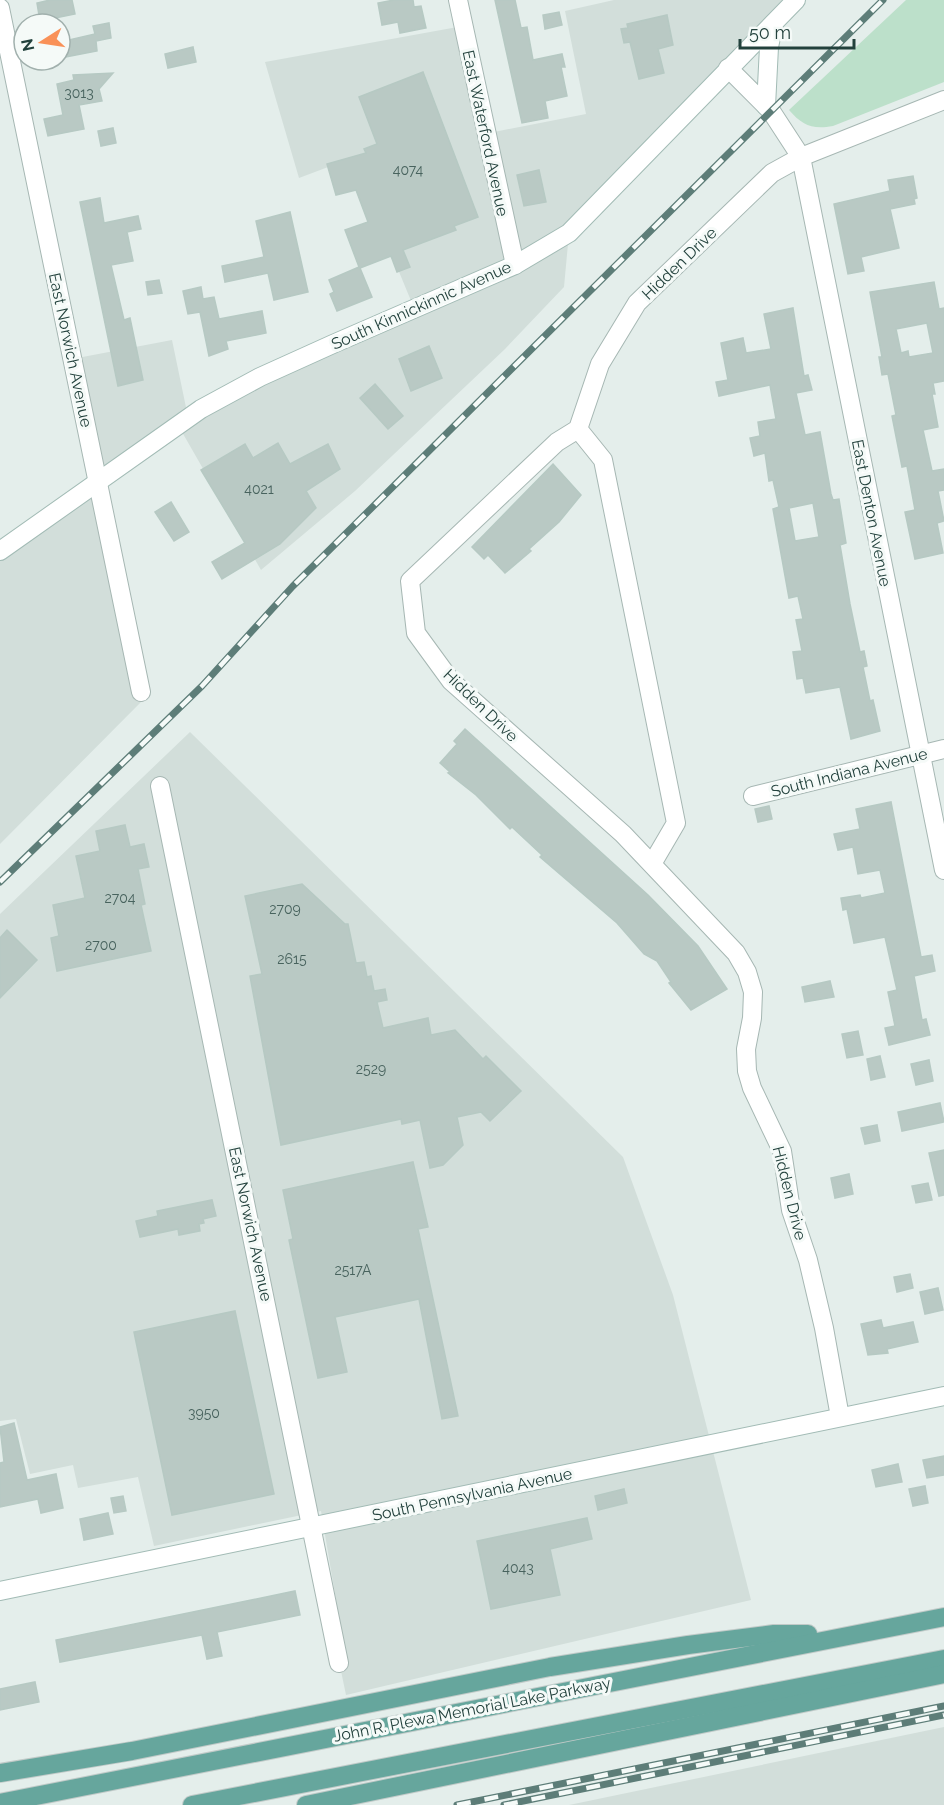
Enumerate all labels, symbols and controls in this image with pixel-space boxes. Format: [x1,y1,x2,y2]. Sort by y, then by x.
north arrow [12,12,72,72]
scale bar [740,12,854,50]
text: 50 m [749,22,791,43]
text: N [17,37,38,53]
street label: East Waterford Avenue [459,48,512,218]
house number: 3013 [64,85,94,101]
house number: 4074 [393,162,424,178]
street label: Hidden Drive [638,223,721,304]
street label: South Kinnickinnic Avenue [328,257,514,354]
street label: East Norwich Avenue [45,271,96,429]
street label: East Denton Avenue [848,438,895,588]
house number: 4021 [244,481,274,497]
street label: Hidden Drive [439,665,522,746]
street label: South Indiana Avenue [769,744,929,801]
house number: 2704 [105,890,136,906]
house number: 2709 [269,901,301,917]
house number: 2700 [85,937,117,953]
house number: 2615 [277,951,307,967]
house number: 2529 [356,1061,386,1077]
street label: Hidden Drive [769,1144,810,1242]
street label: East Norwich Avenue [225,1145,276,1303]
house number: 2517A [334,1262,372,1278]
house number: 3950 [188,1405,220,1421]
street label: South Pennsylvania Avenue [370,1464,574,1525]
house number: 4043 [502,1560,534,1576]
street label: John R. Plewa Memorial Lake Parkway [332,1673,613,1746]

